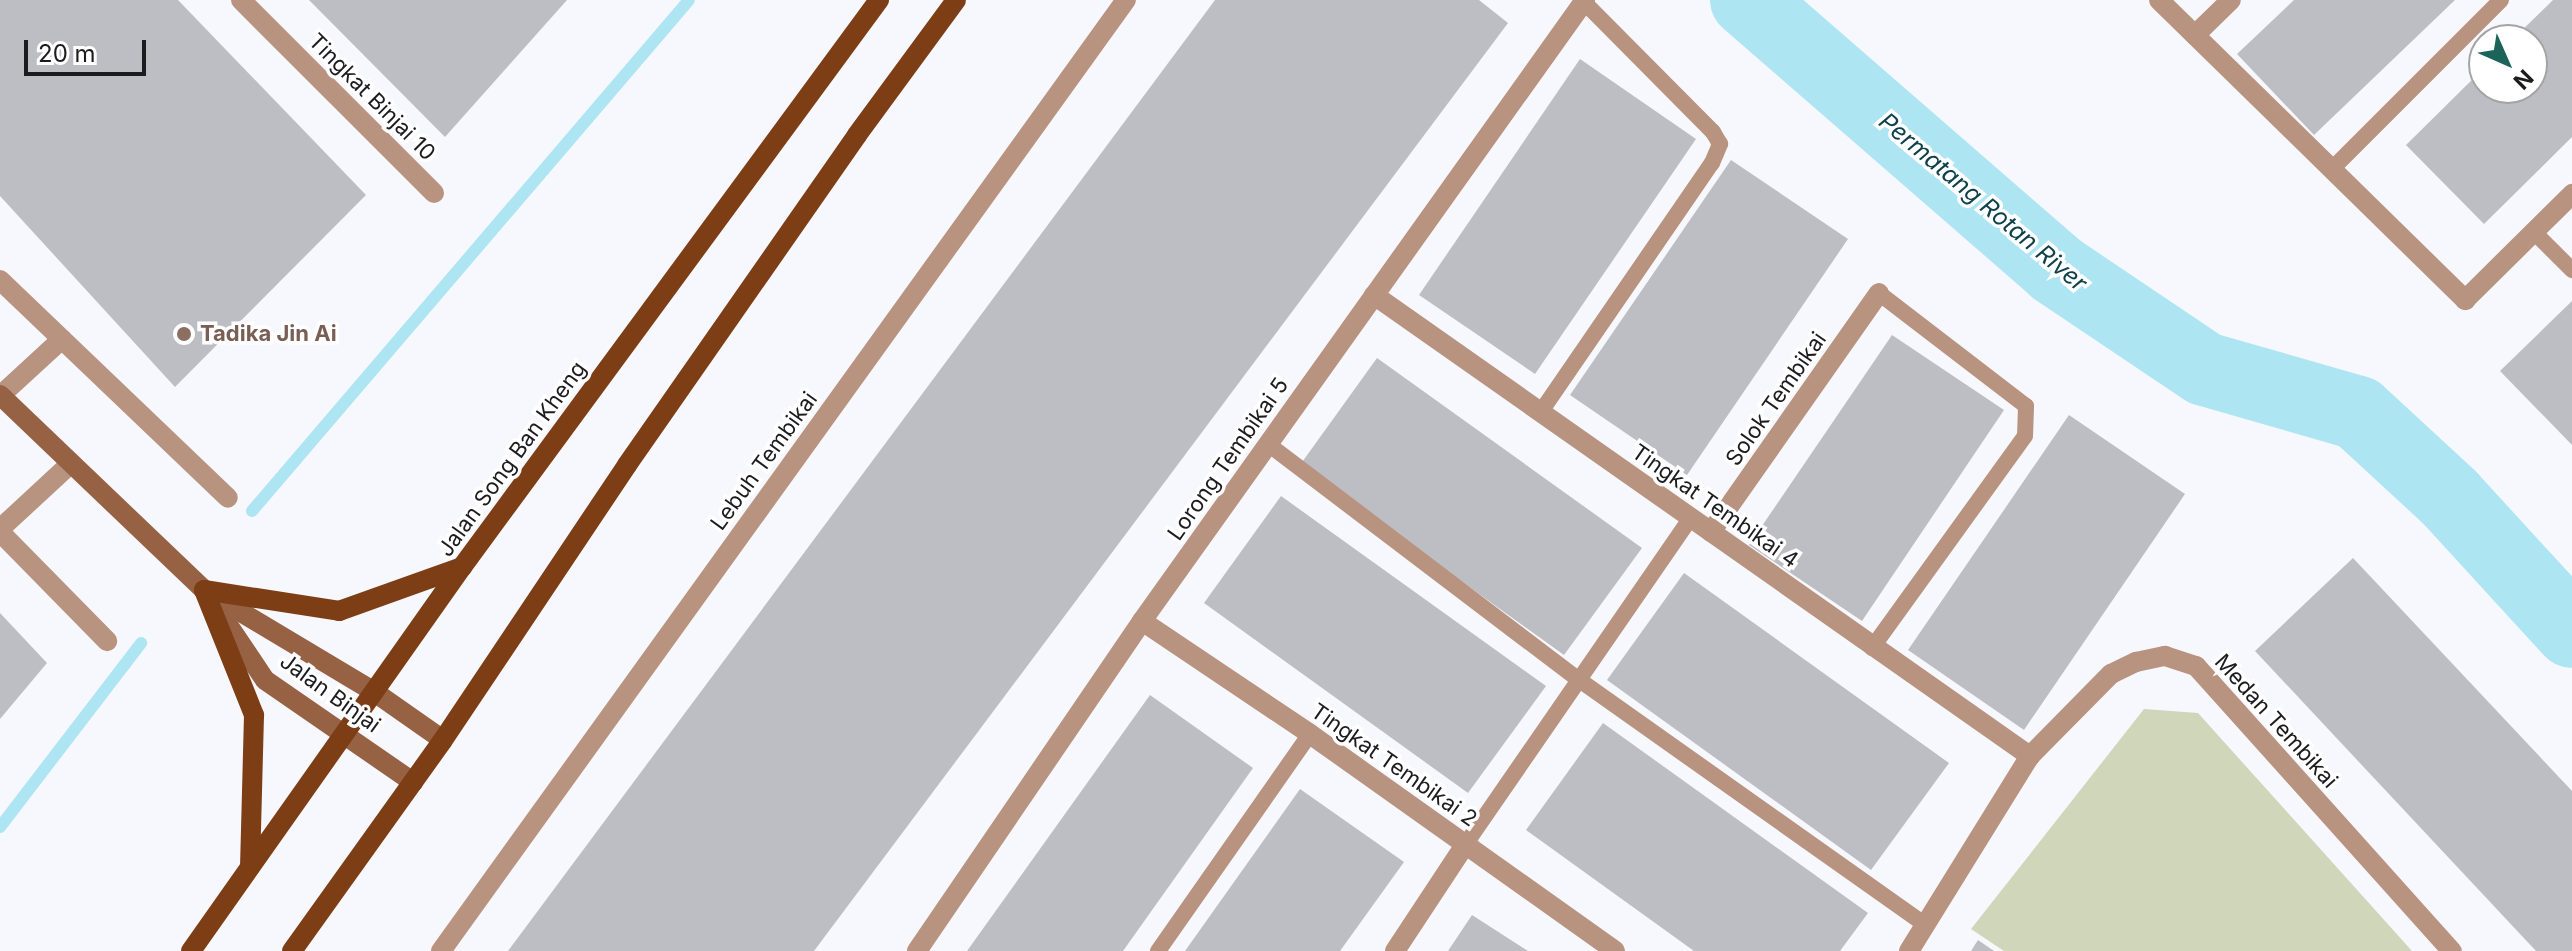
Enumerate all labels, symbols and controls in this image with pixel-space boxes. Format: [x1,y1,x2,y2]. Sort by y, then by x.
scale bar [28,24,150,74]
north arrow [2468,24,2548,104]
street label: Tingkat Binjai 10 [303,28,441,166]
text: 20 m [38,39,96,68]
text: N [2508,64,2539,95]
water label: Permatang Rotan River [1873,107,2093,297]
place label: Tadika Jin Ai [200,321,337,347]
marker: Tadika Jin Ai [175,325,193,343]
street label: Solok Tembikai [1720,327,1832,471]
street label: Jalan Song Ban Kheng [432,356,592,562]
street label: Lorong Tembikai 5 [1162,373,1294,545]
street label: Lebuh Tembikai [705,387,823,535]
street label: Tingkat Tembikai 4 [1627,439,1803,573]
street label: Jalan Binjai [275,648,385,738]
street label: Medan Tembikai [2209,649,2343,793]
street label: Tingkat Tembikai 2 [1306,698,1482,832]

